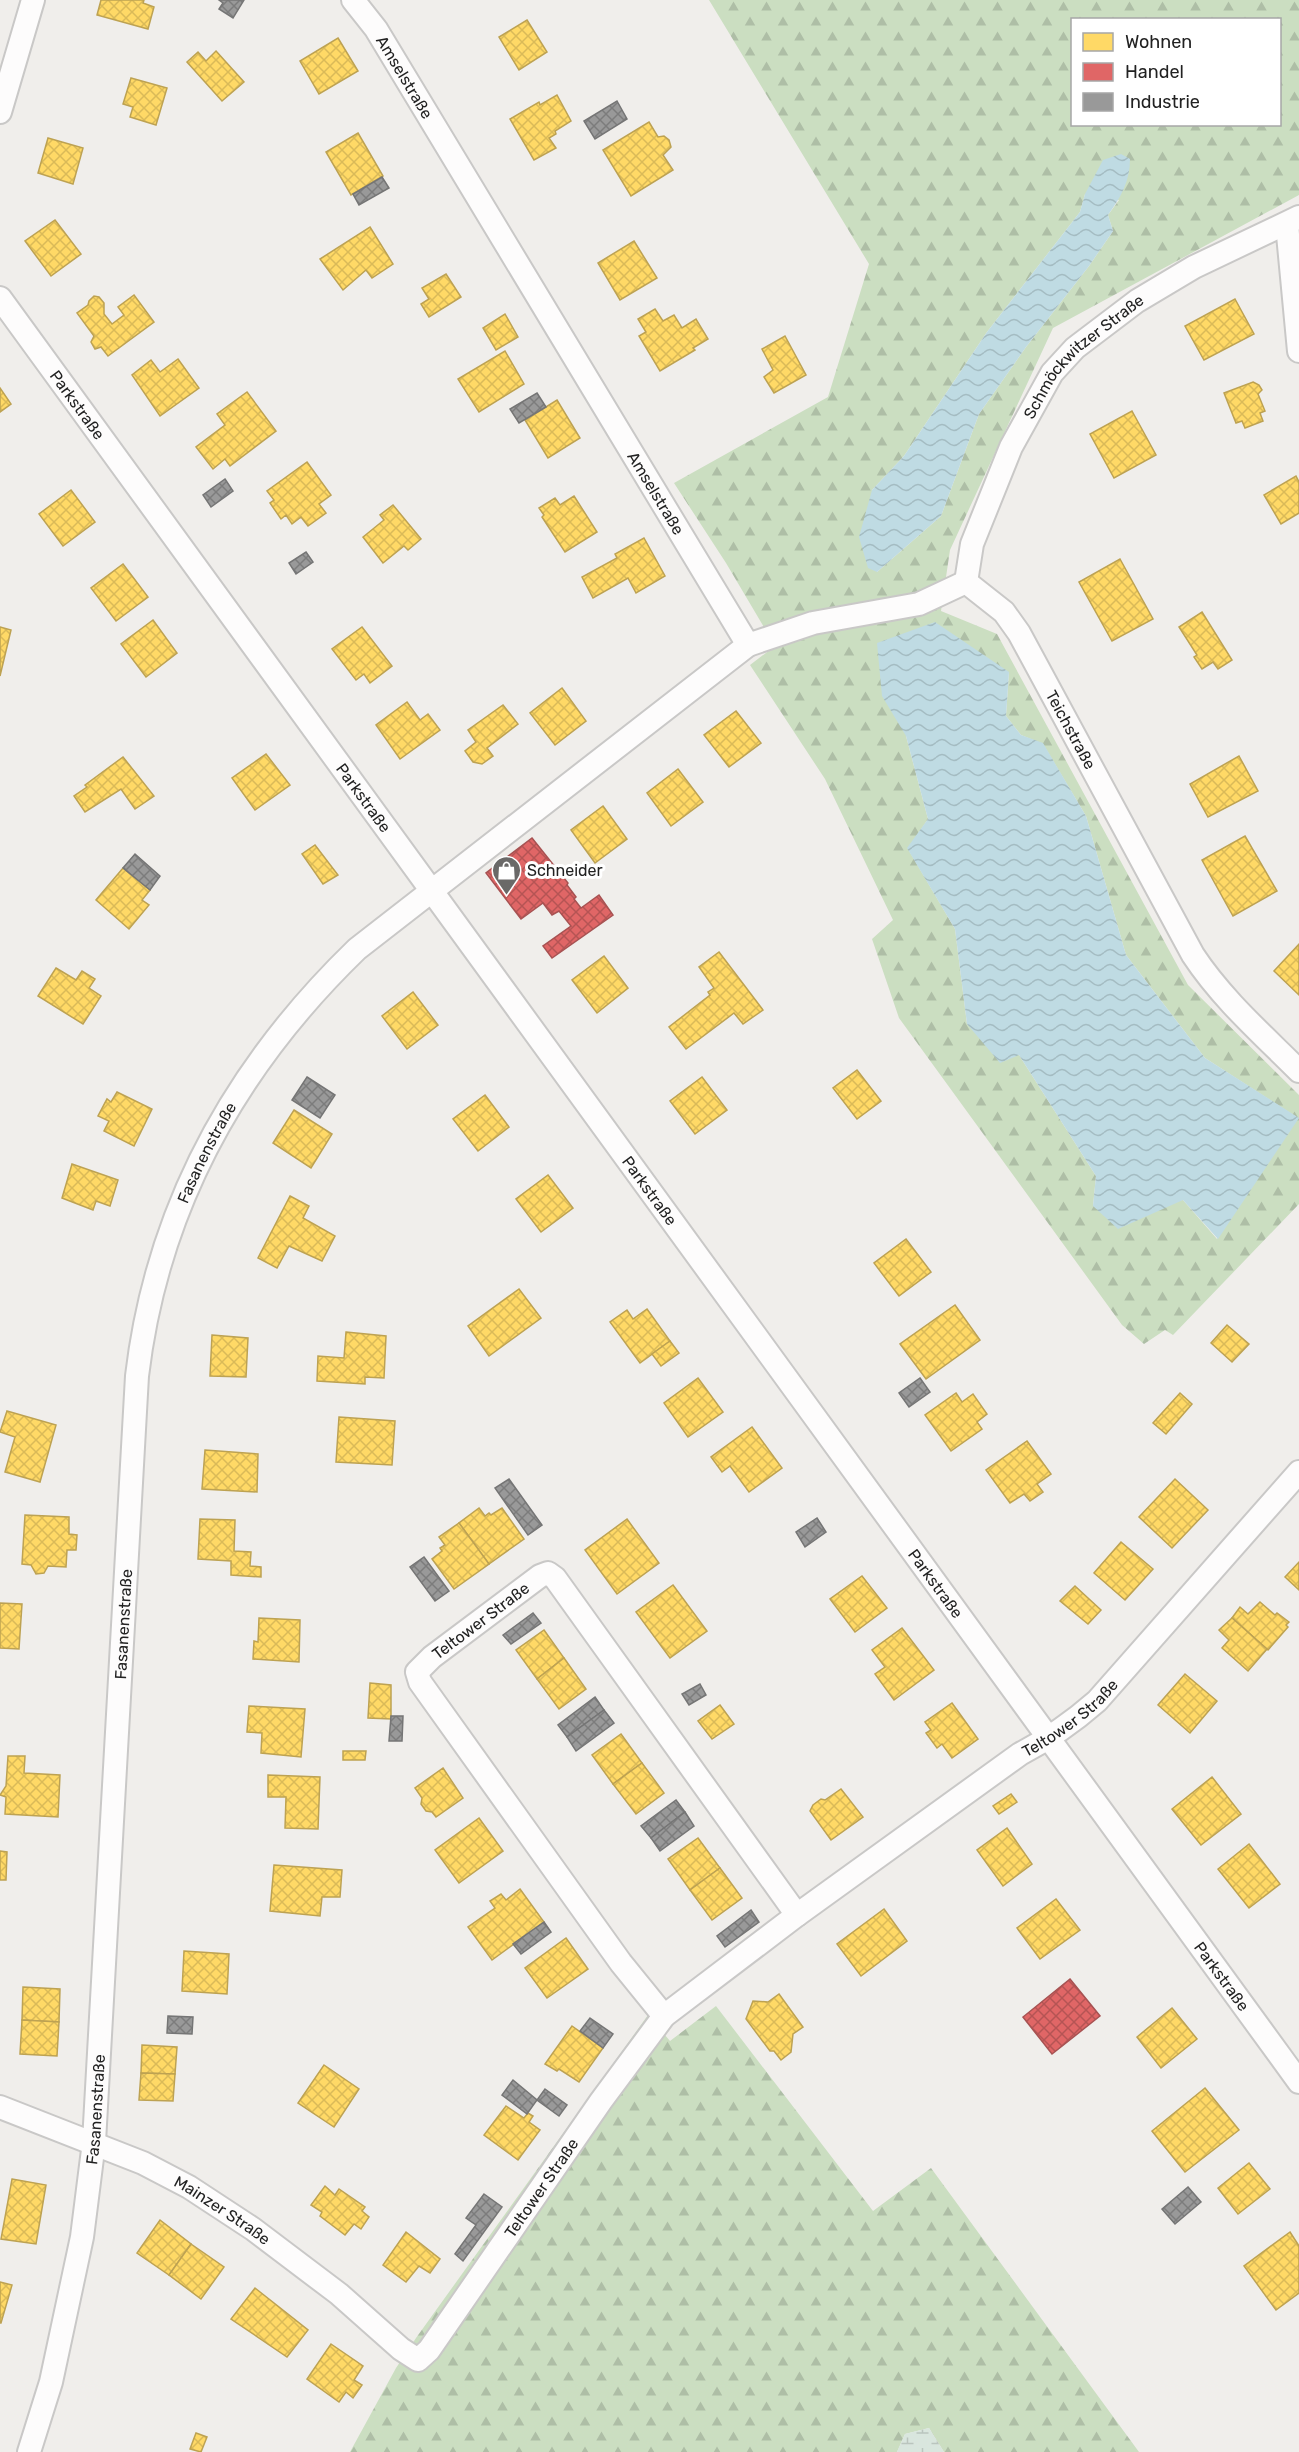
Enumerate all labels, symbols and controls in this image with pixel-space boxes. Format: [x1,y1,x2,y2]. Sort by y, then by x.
legend [1071,18,1281,126]
text: Wohnen [1125,31,1192,53]
street label: Amselstraße [373,32,437,122]
text: Handel [1125,61,1184,83]
text: Industrie [1125,91,1200,113]
street label: Schmöckwitzer Straße [1019,290,1147,422]
street label: Parkstraße [46,366,109,443]
street label: Amselstraße [624,448,689,538]
street label: Teichstraße [1042,687,1100,772]
street label: Parkstraße [332,759,395,836]
shop icon: Schneider [490,854,522,896]
place label: Schneider [527,861,603,880]
street label: Fasanenstraße [173,1099,240,1206]
street label: Parkstraße [618,1152,681,1229]
street label: Parkstraße [904,1545,967,1622]
street label: Fasanenstraße [110,1568,136,1680]
street label: Teltower Straße [428,1578,533,1663]
street label: Teltower Straße [1019,1675,1122,1761]
street label: Parkstraße [1191,1938,1253,2015]
street label: Fasanenstraße [82,2054,108,2166]
street label: Teltower Straße [500,2134,582,2241]
street label: Mainzer Straße [171,2172,274,2248]

